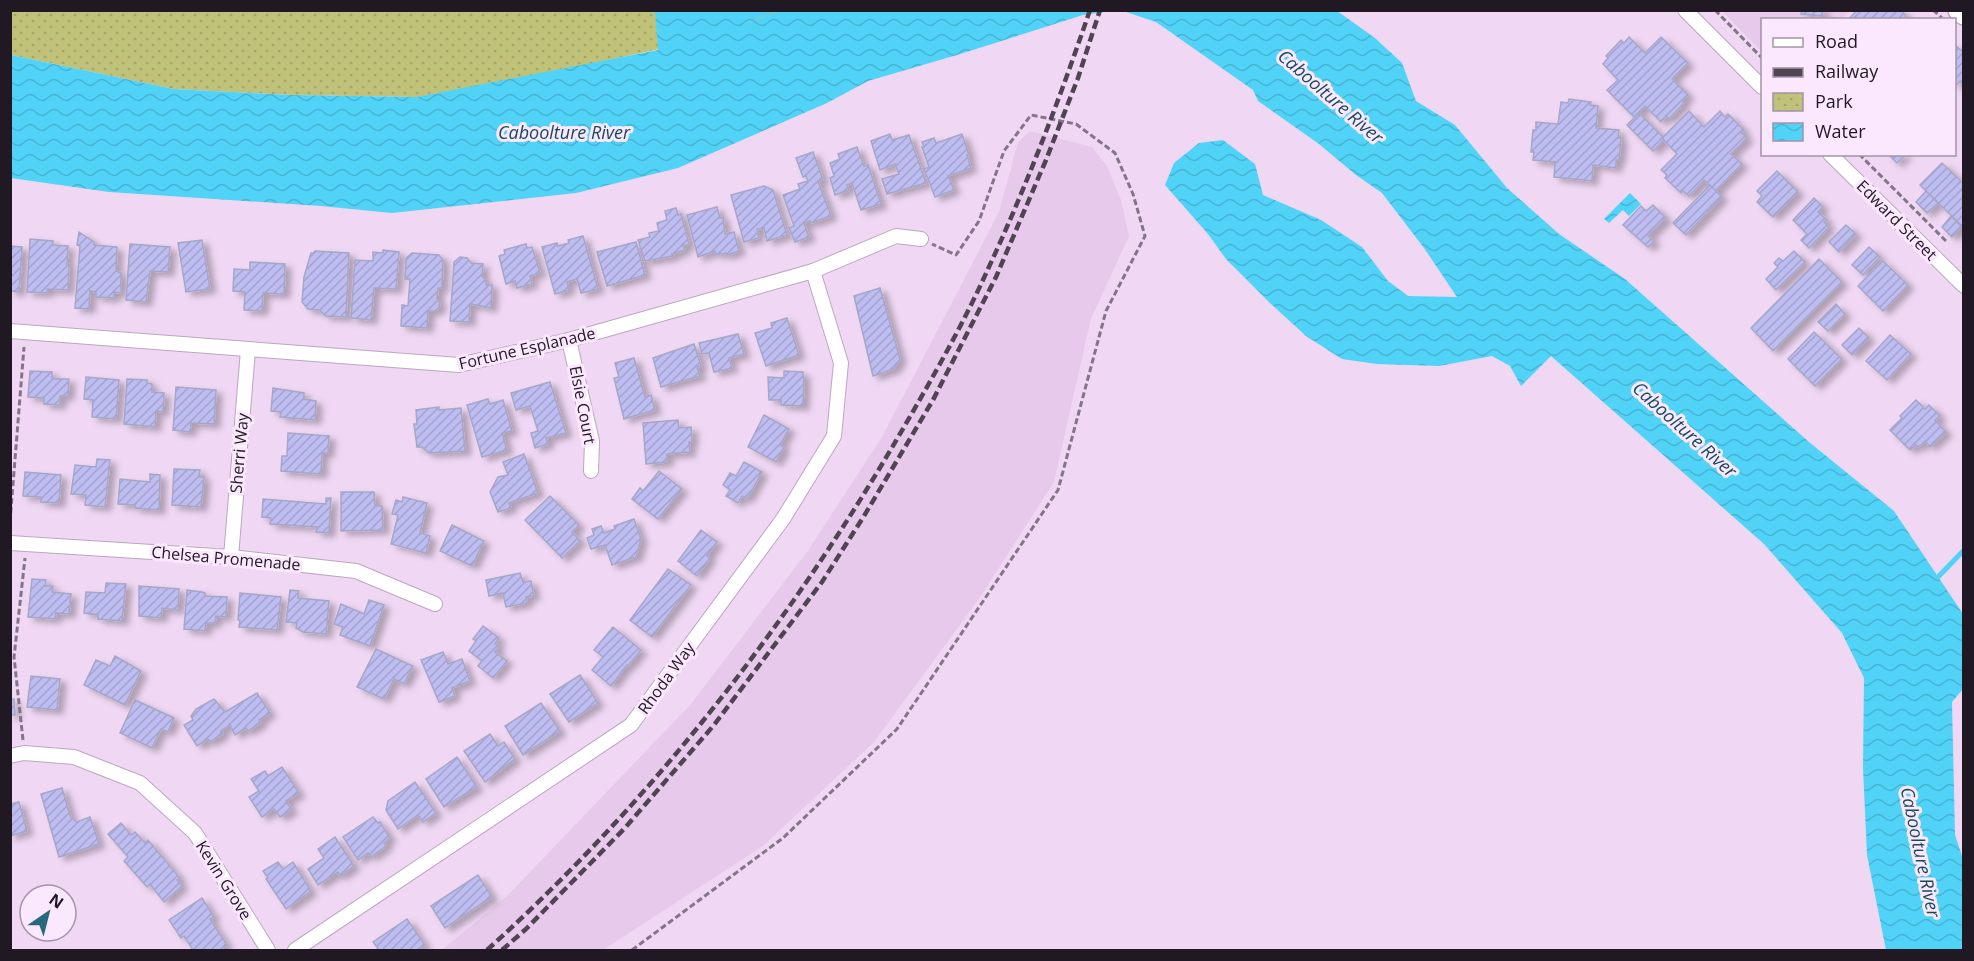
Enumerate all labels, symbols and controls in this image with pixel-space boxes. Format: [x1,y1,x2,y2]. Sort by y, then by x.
legend [1761,18,1956,156]
text: Road [1815,29,1858,53]
water label: Caboolture River [1273,44,1389,149]
text: Railway [1815,59,1879,83]
text: Park [1815,89,1853,113]
text: Water [1815,119,1866,143]
water label: Caboolture River [498,120,631,144]
street label: Edward Street [1852,175,1942,265]
street label: Fortune Esplanade [457,322,597,374]
street label: Elsie Court [565,364,601,446]
water label: Caboolture River [1628,376,1743,483]
street label: Sherri Way [225,411,254,494]
street label: Chelsea Promenade [151,541,302,575]
street label: Rhoda Way [632,637,700,718]
water label: Caboolture River [1896,785,1947,920]
street label: Kevin Grove [191,836,257,924]
north arrow [18,883,78,943]
text: N [45,888,68,913]

